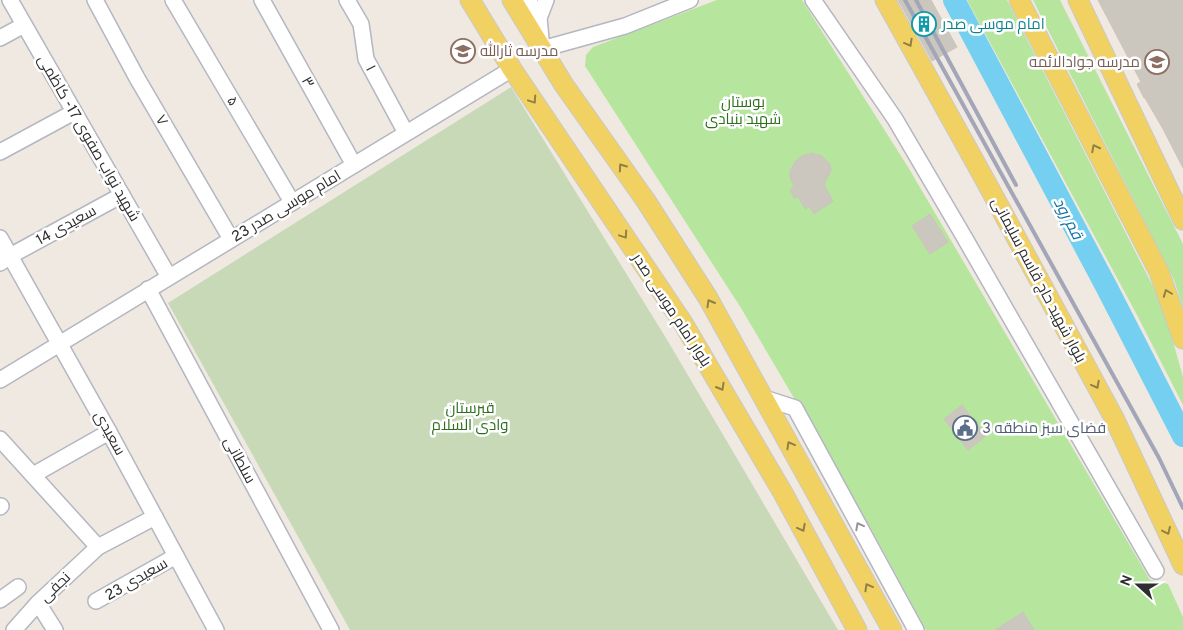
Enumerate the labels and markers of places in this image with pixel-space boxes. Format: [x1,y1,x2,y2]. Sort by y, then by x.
building icon: امام موسی صدر [911,11,937,37]
place label: امام موسی صدر [941,16,1045,35]
school or university icon: مدرسه ثارالله [450,38,476,64]
place label: مدرسه ثارالله [480,41,558,62]
school or university icon: مدرسه جوادالائمه [1144,49,1170,75]
place label: مدرسه جوادالائمه [1029,54,1140,73]
public building icon: فضای سبز منطقه 3 [952,415,978,441]
place label: فضای سبز منطقه 3 [982,420,1106,439]

